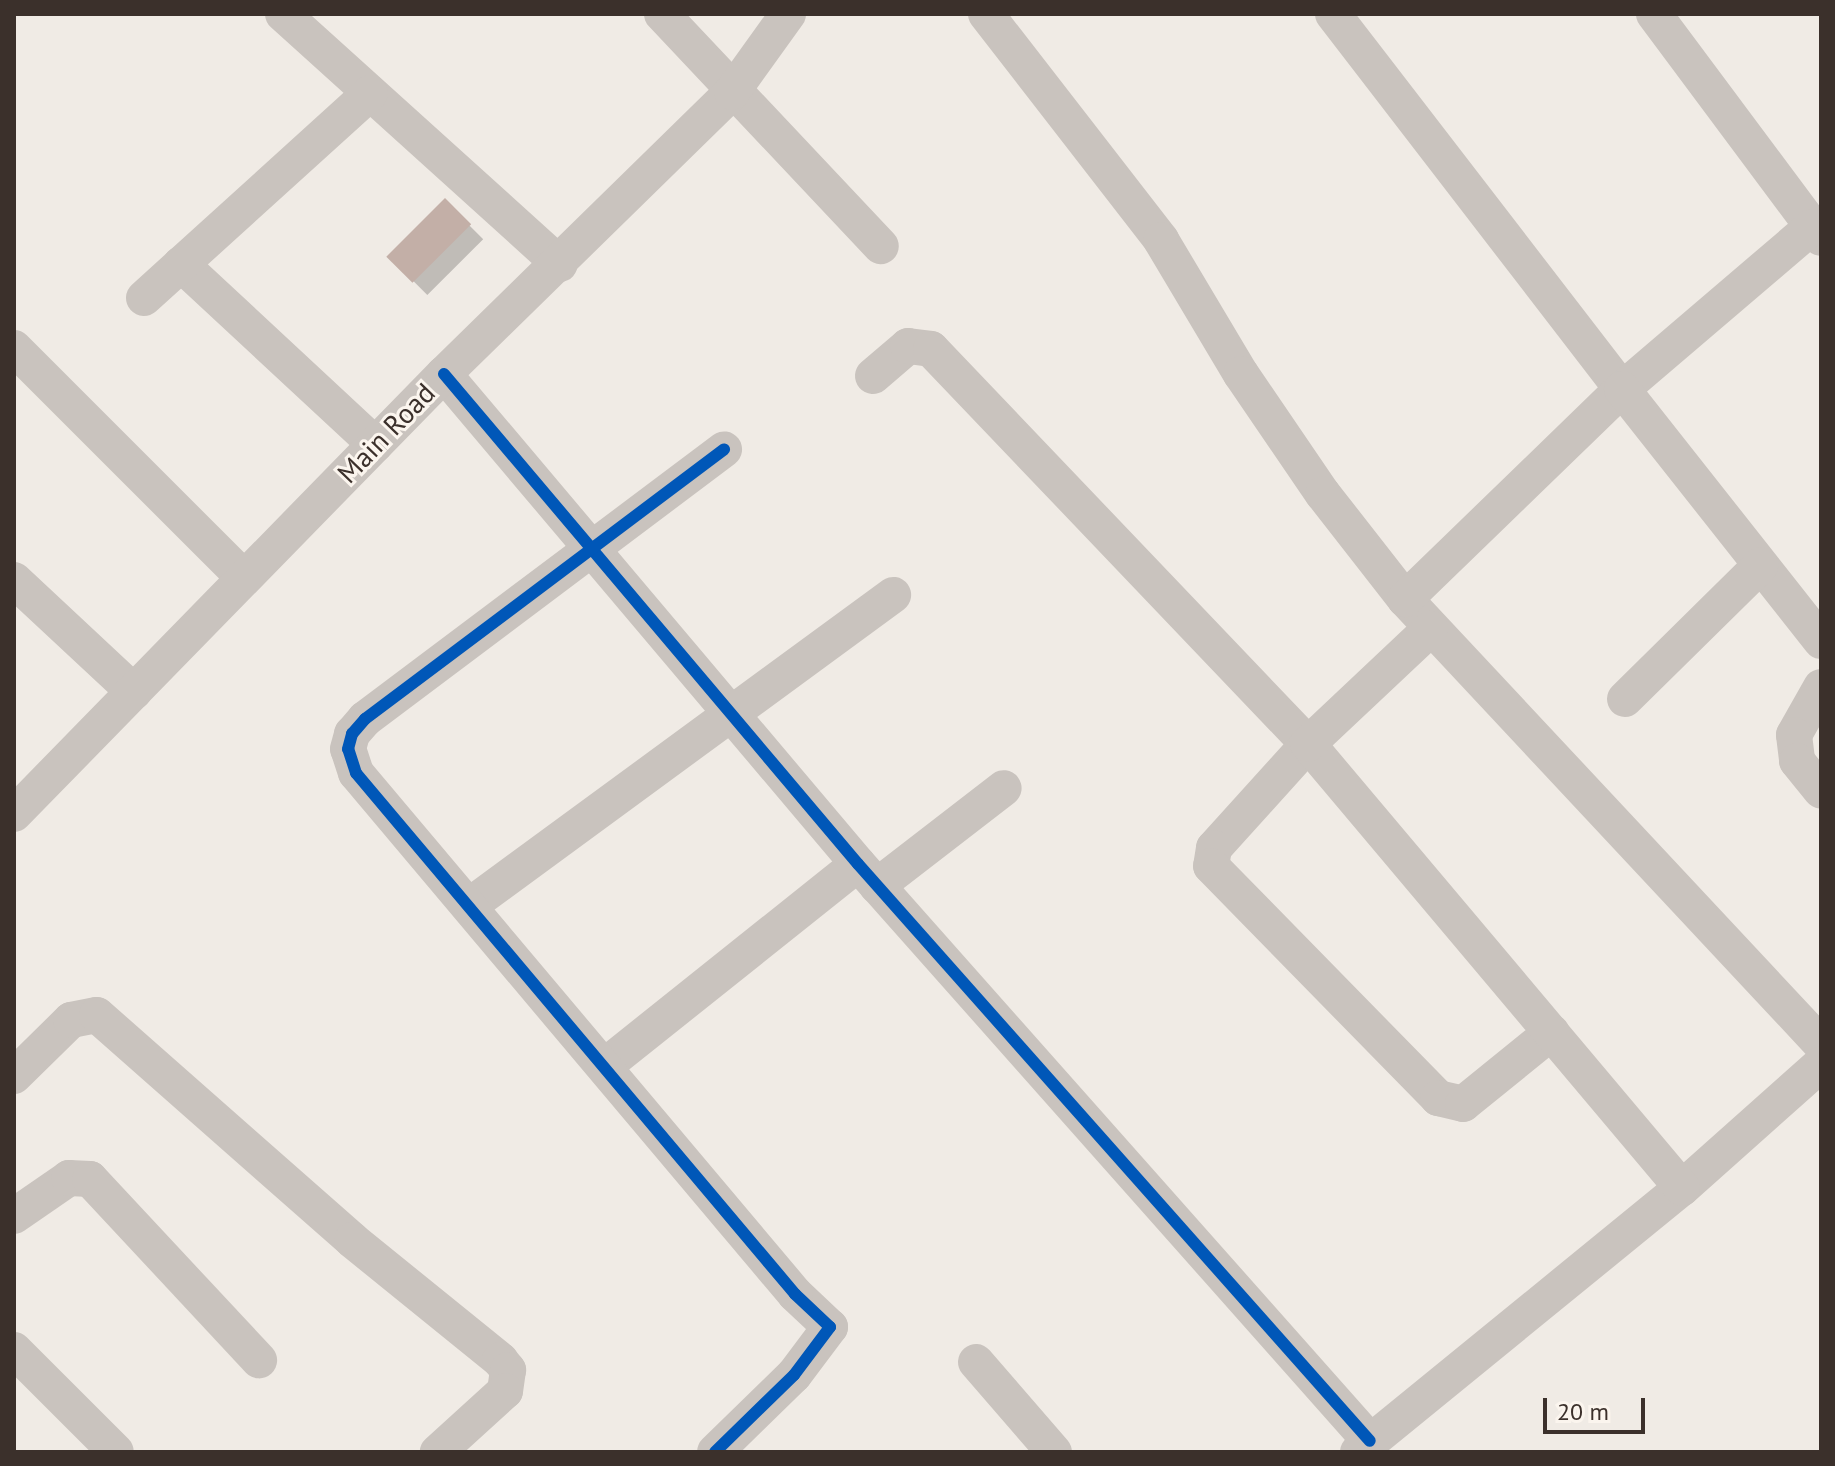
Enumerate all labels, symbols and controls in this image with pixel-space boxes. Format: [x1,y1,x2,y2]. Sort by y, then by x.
street label: Main Road [330,376,442,490]
scale bar [1547,1382,1649,1432]
text: 20 m [1557,1396,1609,1427]

